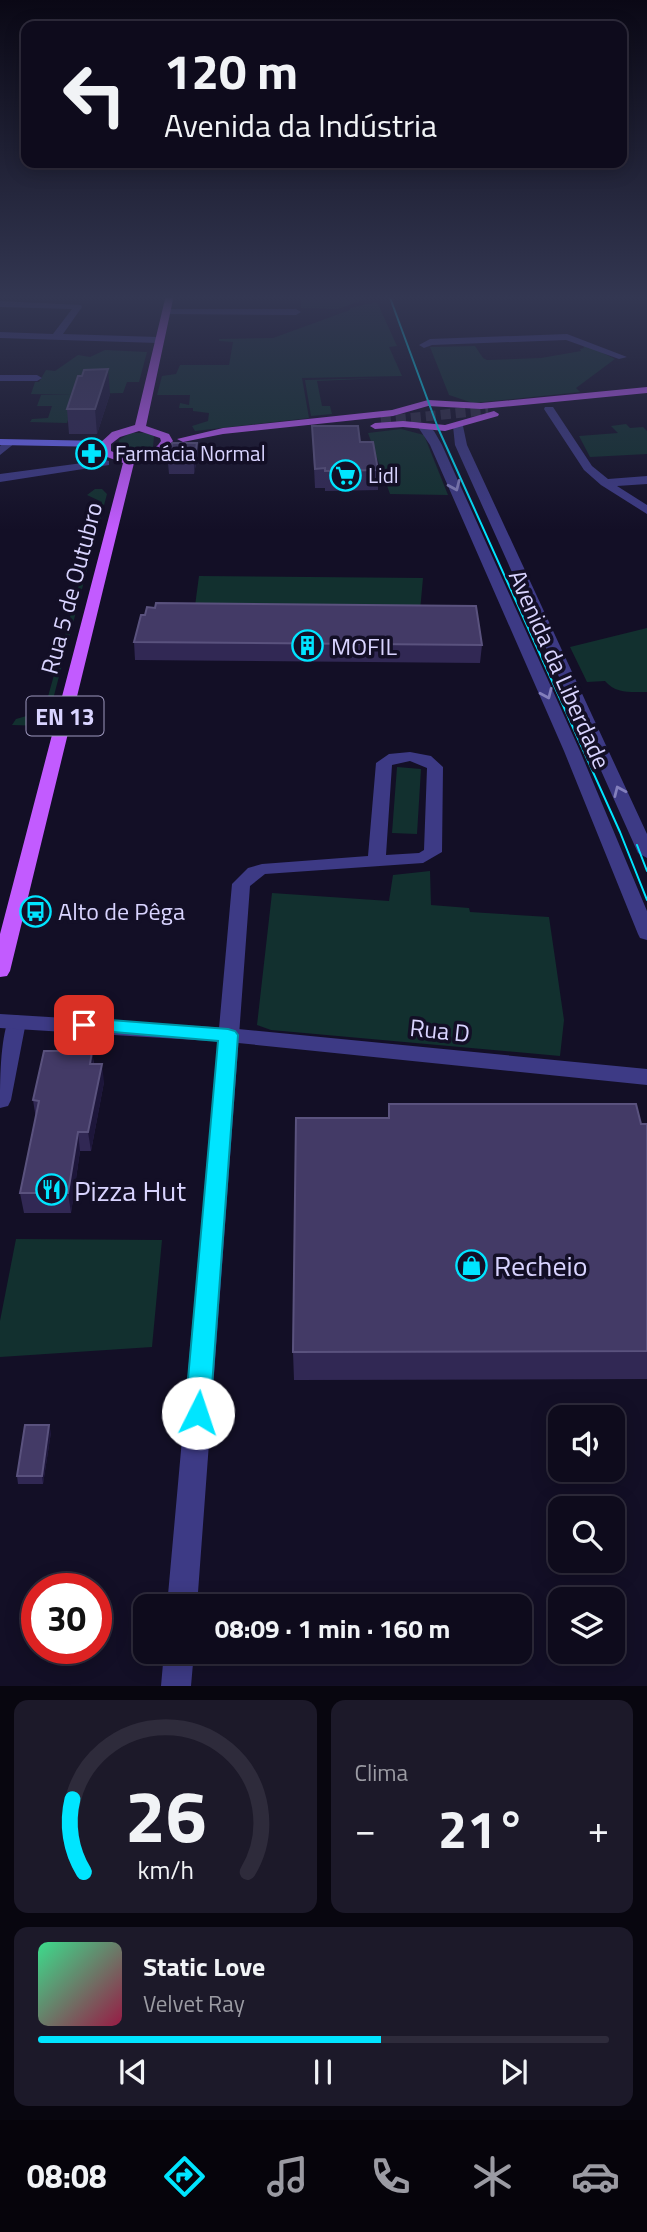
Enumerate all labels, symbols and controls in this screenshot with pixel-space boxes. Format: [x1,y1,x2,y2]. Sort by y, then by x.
text: 120 m [164,33,298,108]
icon: left [49,49,140,140]
text: Avenida da Indústria [164,101,437,149]
pharmacy icon: Farmácia Normal [75,436,109,470]
place label: Farmácia Normal [115,437,266,469]
supermarket icon: Lidl [328,458,362,492]
place label: Lidl [368,459,399,491]
one-way arrow [447,479,461,491]
street label: Rua 5 de Outubro [31,498,111,678]
street label: Avenida da Liberdade [500,564,620,774]
place label: MOFIL [331,628,398,664]
building icon: MOFIL [291,629,325,663]
one-way arrow [539,687,553,699]
road number: EN 13 [27,696,104,736]
one-way arrow [613,786,627,798]
place label: Alto de Pêga [58,893,185,929]
bus stop icon: Alto de Pêga [18,894,52,928]
pin [54,995,114,1055]
icon: arrive [65,1006,103,1044]
street label: Rua D [408,1009,472,1051]
place label: Pizza Hut [74,1169,186,1212]
restaurant icon: Pizza Hut [34,1173,68,1207]
place label: Recheio [494,1244,587,1287]
shop icon: Recheio [454,1248,488,1282]
position arrow [161,1376,235,1450]
map controls [548,1405,625,1664]
button: sound [548,1405,625,1482]
button: search [548,1496,625,1573]
speed limit sign: 30 [21,1573,112,1664]
button: layers [548,1587,625,1664]
text: 08:09 · 1 min · 160 m [215,1609,450,1648]
text: Clima [355,1755,408,1790]
text: 26 [124,1761,206,1871]
text: 21° [438,1789,525,1868]
text: − [355,1800,376,1858]
text: + [588,1800,609,1858]
text: km/h [137,1851,194,1889]
text: Static Love [143,1947,265,1986]
text: Velvet Ray [143,1986,245,2021]
icon: previous [114,2053,152,2091]
icon: pause [304,2053,342,2091]
icon: next [495,2053,533,2091]
text: 08:08 [27,2152,107,2200]
icon: directions [160,2152,209,2201]
icon: music [263,2152,312,2201]
icon: phone [366,2152,415,2201]
icon: climate [468,2152,517,2201]
icon: car [571,2152,620,2201]

